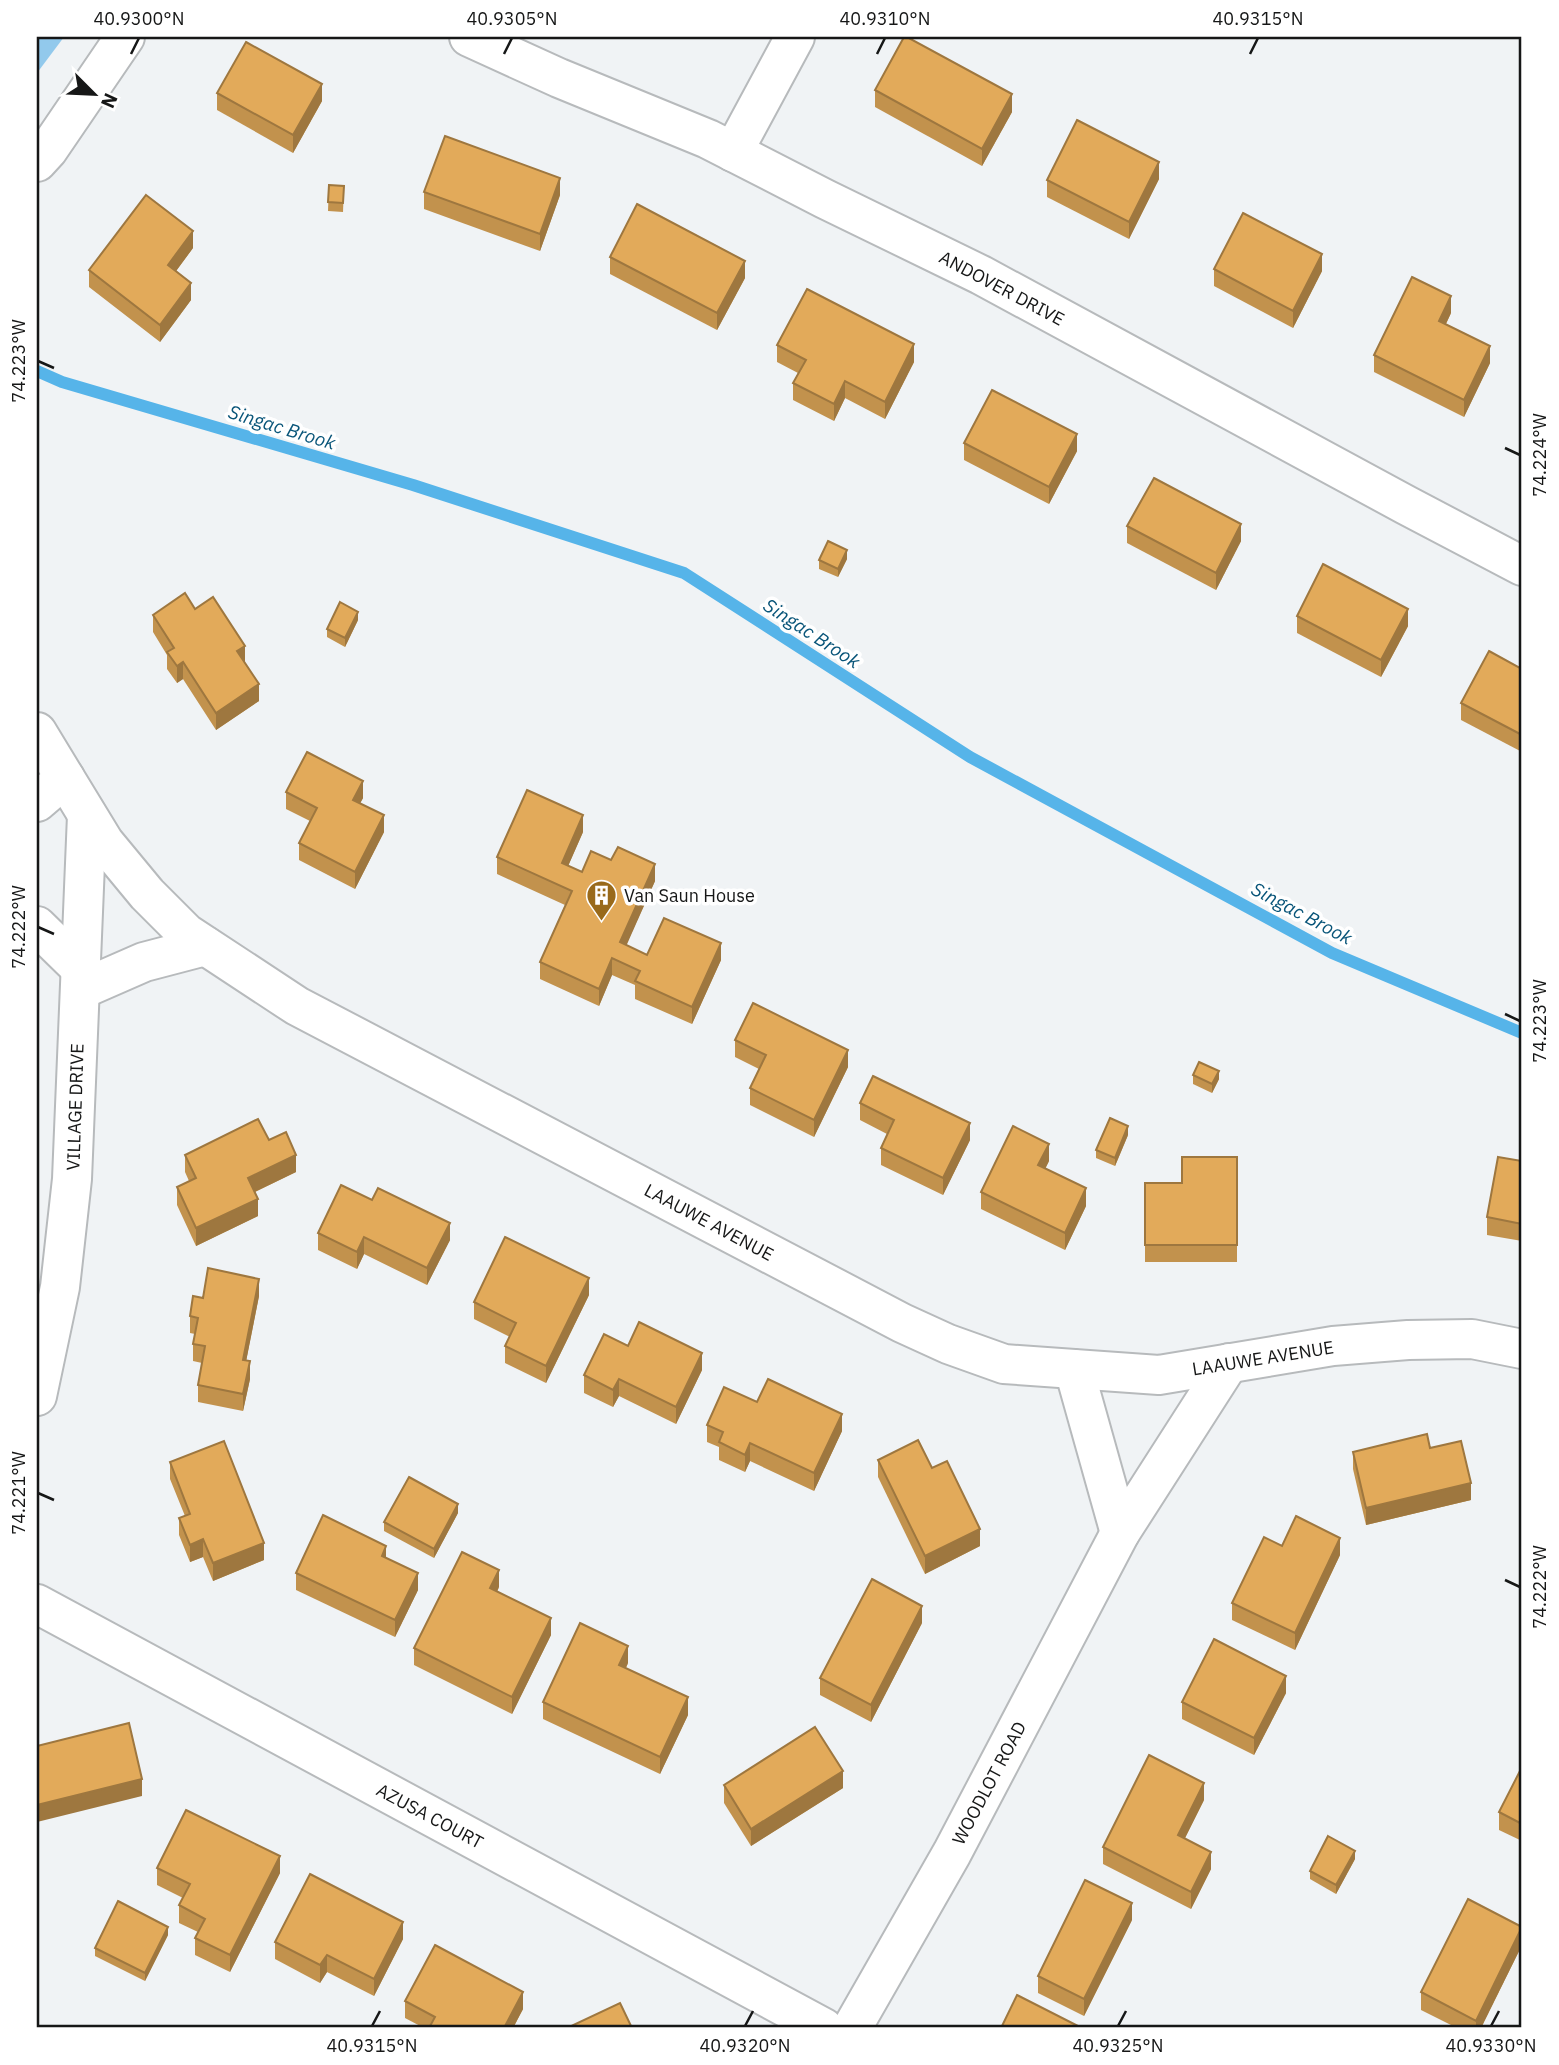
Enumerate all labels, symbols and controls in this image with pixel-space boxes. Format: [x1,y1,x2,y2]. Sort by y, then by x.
text: 40.9300°N [94,7,184,30]
text: 40.9305°N [467,7,557,30]
text: 40.9310°N [840,7,930,30]
text: 40.9315°N [1213,7,1303,30]
north arrow [60,60,130,130]
text: N [96,90,123,112]
street label: ANDOVER DRIVE [936,245,1068,331]
text: 74.223°W [7,319,30,403]
water label: Singac Brook [226,399,340,455]
text: 74.224°W [1528,413,1551,497]
water label: Singac Brook [759,593,866,674]
water label: Singac Brook [1247,876,1358,950]
building icon: Van Saun House [584,878,618,922]
place label: Van Saun House [624,884,755,907]
text: 74.222°W [7,885,30,969]
text: 74.223°W [1528,979,1551,1063]
street label: VILLAGE DRIVE [61,1043,89,1171]
street label: LAAUWE AVENUE [640,1178,778,1266]
street label: LAAUWE AVENUE [1191,1335,1335,1381]
text: 74.221°W [7,1451,30,1535]
text: 74.222°W [1528,1545,1551,1629]
street label: WOODLOT ROAD [947,1717,1031,1849]
street label: AZUSA COURT [373,1778,487,1854]
text: 40.9315°N [327,2034,417,2057]
text: 40.9320°N [700,2034,790,2057]
text: 40.9325°N [1073,2034,1163,2057]
text: 40.9330°N [1446,2034,1536,2057]

